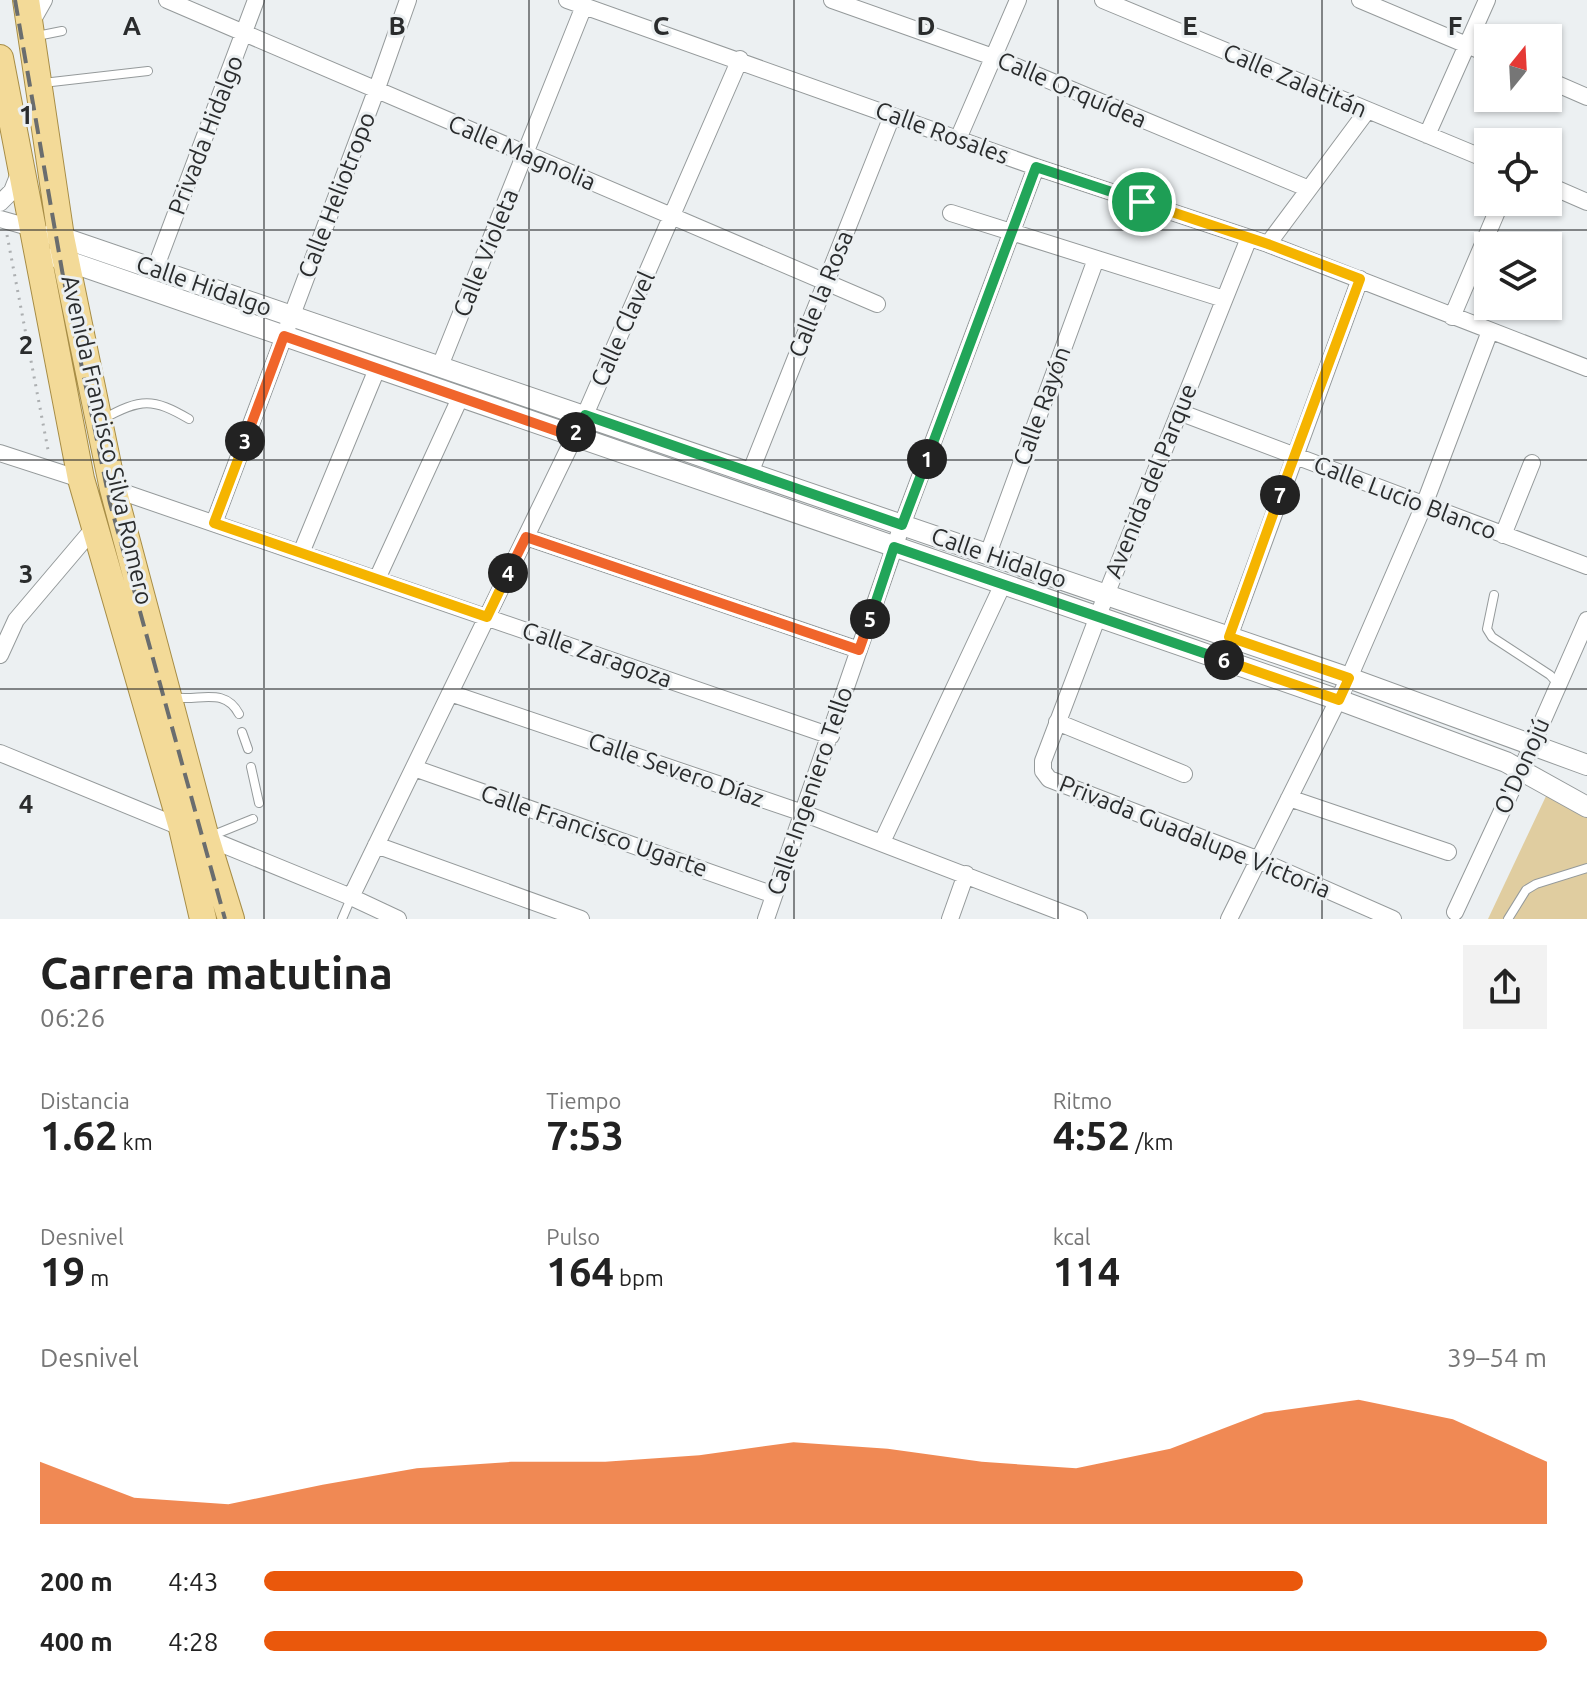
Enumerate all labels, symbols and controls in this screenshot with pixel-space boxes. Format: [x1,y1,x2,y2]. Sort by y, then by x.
text: A [123,11,142,40]
text: B [388,11,406,40]
text: C [653,11,670,40]
text: D [917,11,935,40]
text: E [1182,11,1198,40]
text: F [1448,11,1462,40]
north arrow [1474,24,1562,112]
map controls [1474,24,1562,320]
street label: Calle Zalatitán [1219,38,1371,123]
street label: Calle Orquídea [994,46,1151,133]
street label: Privada Hidalgo [163,51,248,218]
street label: Calle Rosales [872,96,1013,169]
text: 1 [19,100,33,129]
street label: Calle Heliotropo [293,108,381,281]
street label: Calle Magnolia [444,109,600,196]
button: locate [1474,128,1562,216]
pin [1108,168,1176,236]
icon: arrive [1120,180,1164,224]
street label: Calle Violeta [448,185,523,321]
street label: Calle la Rosa [783,227,858,361]
button: layers [1474,232,1562,320]
street label: Calle Hidalgo [133,250,275,321]
street label: Calle Clavel [585,267,660,390]
street label: Avenida Francisco Silva Romero [56,273,159,607]
text: 2 [19,330,33,359]
street label: Calle Rayón [1007,343,1076,469]
street label: Avenida del Parque [1099,380,1202,582]
pin: 2 [556,412,596,452]
text: 2 [570,419,582,444]
pin: 3 [225,421,265,461]
text: 3 [239,428,251,453]
pin: 1 [907,439,947,479]
text: 1 [921,446,933,471]
street label: Calle Lucio Blanco [1310,450,1500,545]
pin: 7 [1260,475,1300,515]
text: 7 [1274,482,1286,507]
street label: Calle Hidalgo [928,522,1070,593]
pin: 4 [488,553,528,593]
text: 3 [19,559,33,588]
text: 4 [502,560,514,585]
pin: 5 [850,599,890,639]
text: 5 [864,606,876,631]
street label: Calle Zaragoza [519,616,676,693]
pin: 6 [1204,640,1244,680]
text: 6 [1218,647,1230,672]
street label: Calle Ingeniero Tello [761,683,858,899]
street label: O'Donojú [1488,714,1555,818]
street label: Calle Severo Díaz [585,727,767,812]
street label: Privada Guadalupe Victoria [1056,770,1335,903]
street label: Calle Francisco Ugarte [477,779,711,882]
text: 4 [19,789,33,818]
button: share [1463,945,1547,1029]
text: Carrera matutina [40,948,393,997]
text: 06:26 [40,1003,105,1032]
text: Distancia [40,1088,130,1113]
text: Tiempo [546,1088,621,1113]
text: Ritmo [1053,1088,1112,1113]
text: 1.62 [40,1113,118,1158]
text: 7:53 [546,1113,624,1158]
text: 4:52 [1053,1113,1130,1158]
text: km [118,1129,153,1154]
text: /km [1130,1129,1173,1154]
text: Desnivel [40,1224,124,1249]
text: Pulso [546,1224,600,1249]
text: kcal [1053,1224,1091,1249]
text: 19 [40,1249,85,1294]
text: 164 [546,1249,614,1294]
text: 114 [1053,1249,1120,1294]
text: m [85,1265,109,1290]
text: bpm [614,1265,664,1290]
text: Desnivel [40,1343,139,1372]
text: 39–54 m [1447,1343,1547,1372]
text: 200 m [40,1567,113,1596]
text: 4:43 [168,1567,218,1596]
text: 400 m [40,1627,113,1656]
text: 4:28 [168,1627,218,1656]

